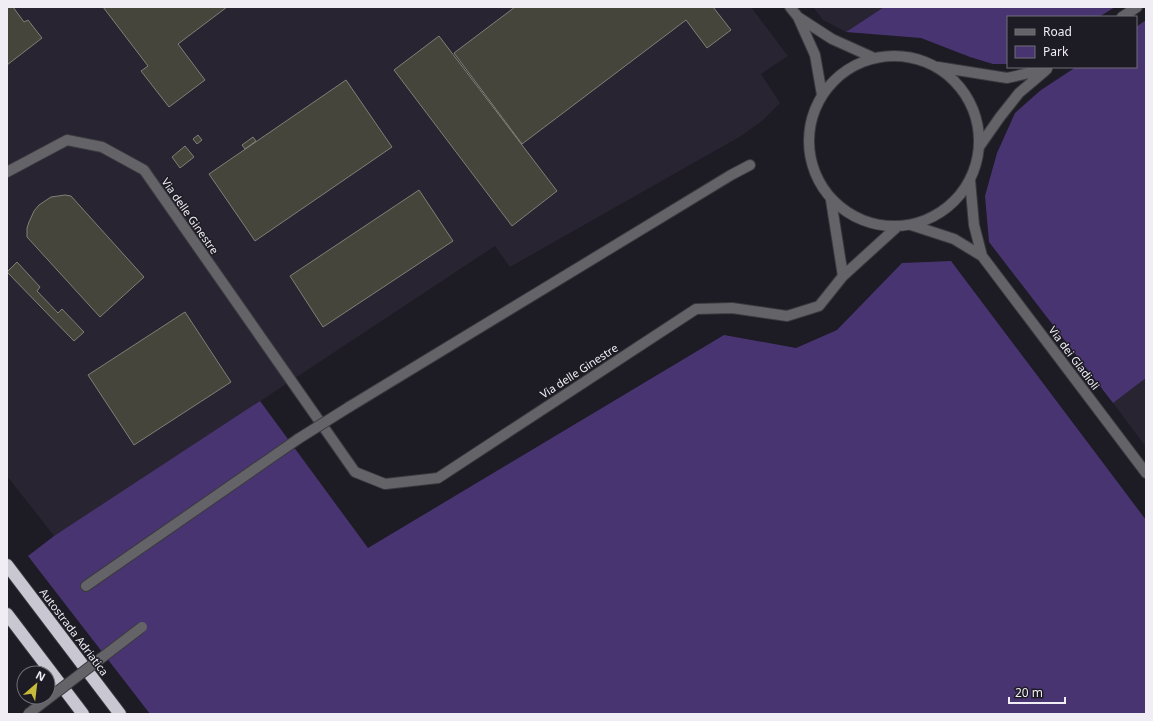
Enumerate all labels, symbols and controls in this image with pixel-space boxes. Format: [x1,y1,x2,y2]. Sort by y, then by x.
legend [1007,16,1137,68]
text: Road [1043,23,1072,40]
text: Park [1043,43,1069,60]
street label: Via delle Ginestre [159,175,222,257]
street label: Via dei Gladioli [1046,323,1103,393]
street label: Via delle Ginestre [537,340,620,401]
street label: Autostrada Adriatica [37,585,112,678]
north arrow [16,665,56,705]
text: N [33,667,48,684]
scale bar [1009,679,1065,705]
text: 20 m [1015,684,1043,701]

